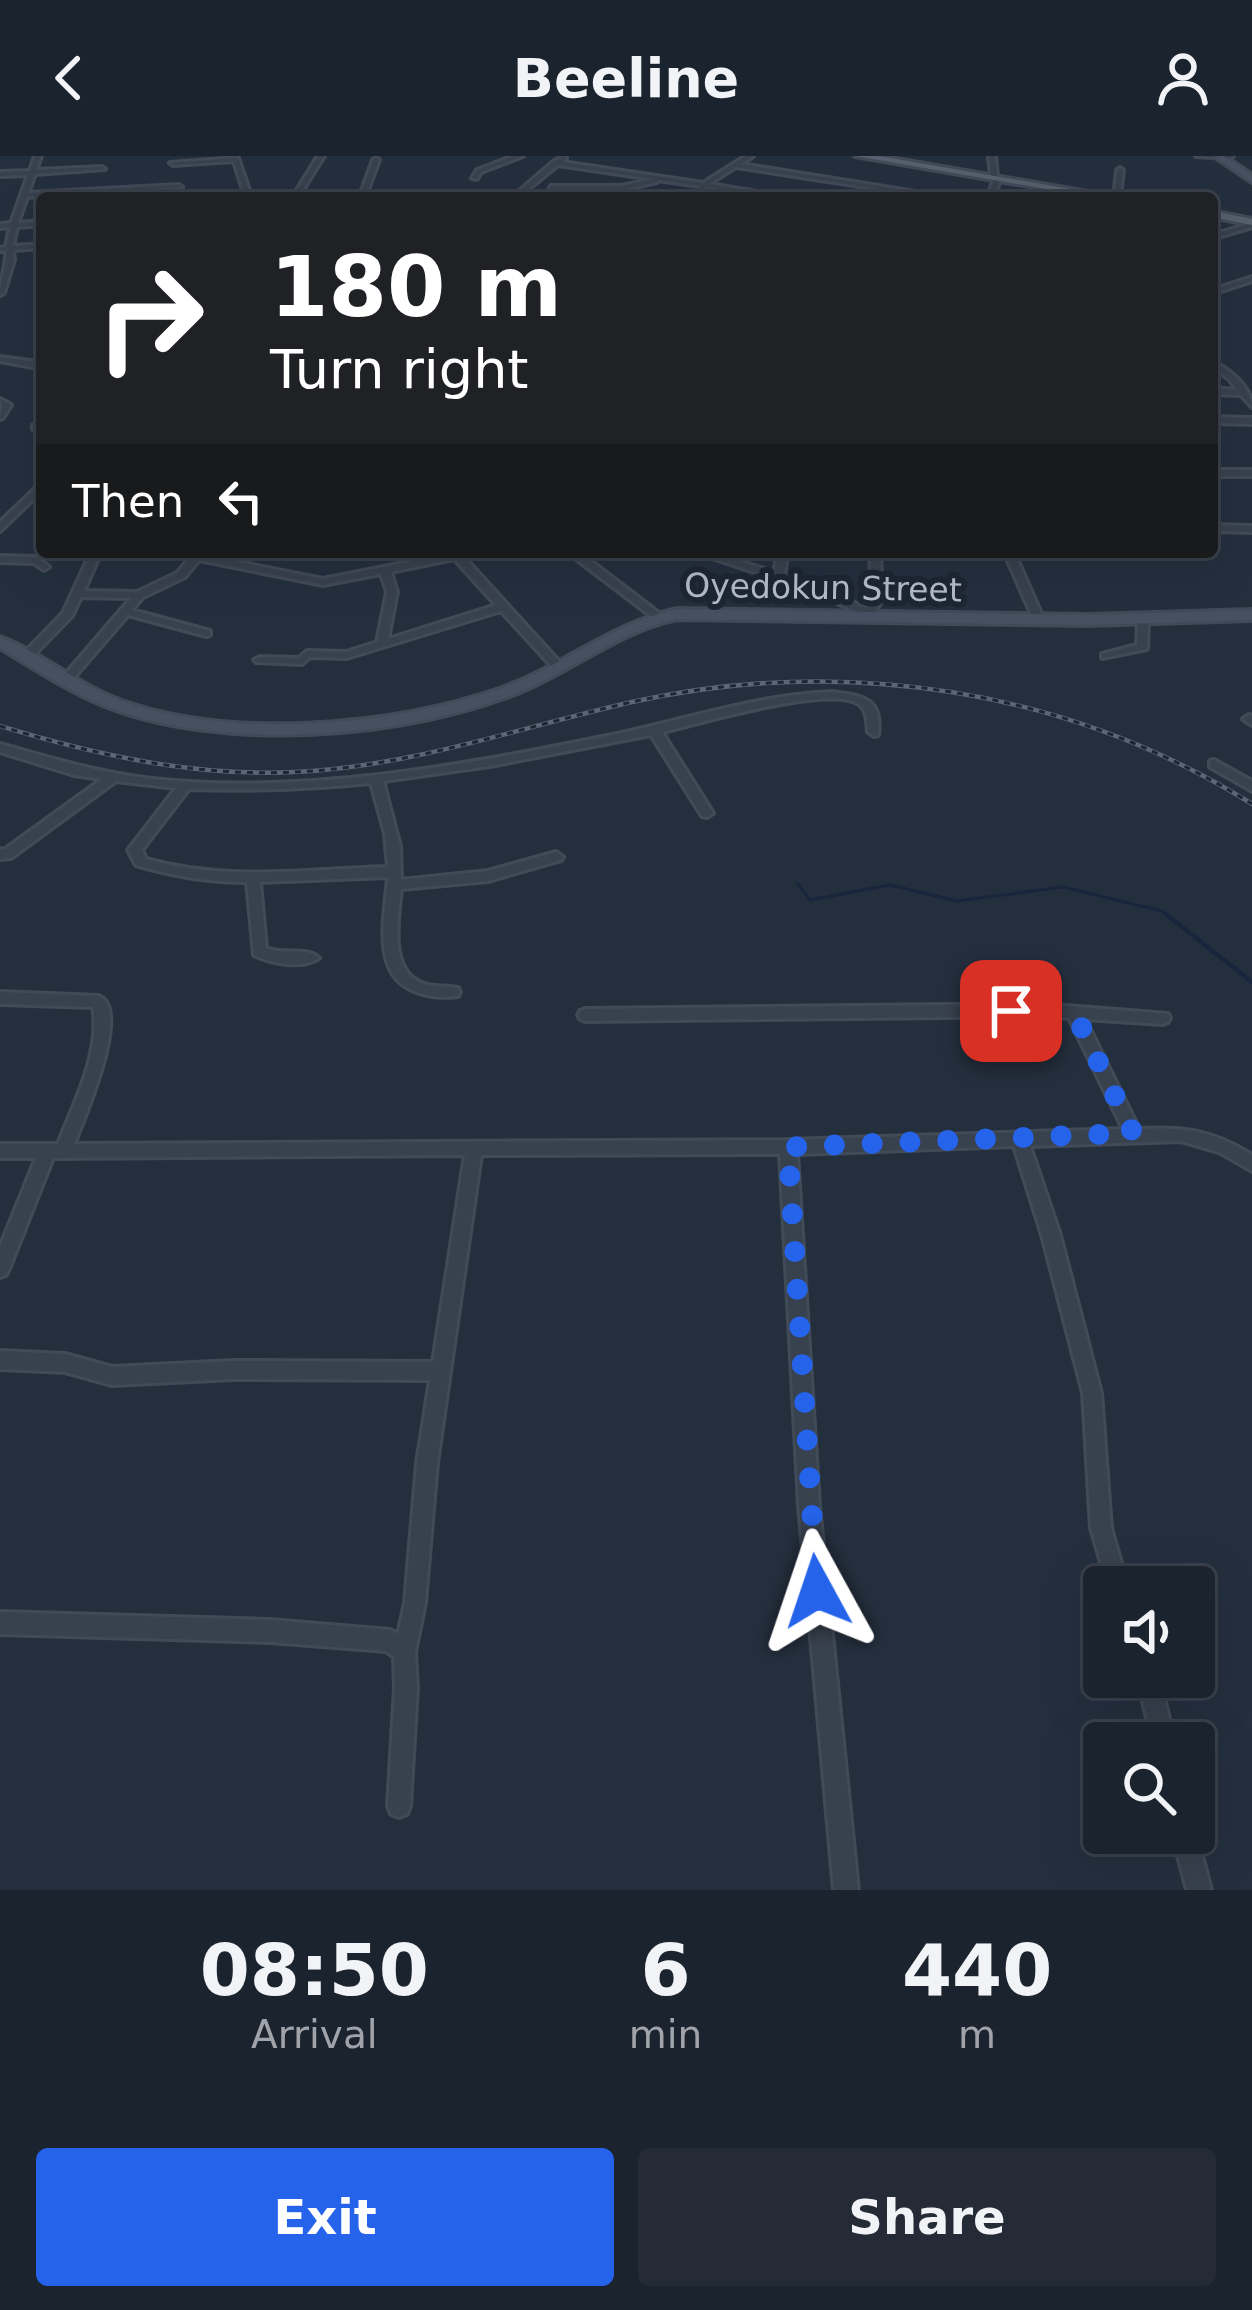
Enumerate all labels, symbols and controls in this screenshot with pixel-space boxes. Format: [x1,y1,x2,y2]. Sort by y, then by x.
icon: back [36,45,102,111]
icon: person [1150,45,1216,111]
text: Beeline [513,47,739,110]
text: 180 m [270,238,562,336]
icon: right [72,240,228,396]
text: Turn right [270,338,529,401]
icon: left [208,468,274,534]
text: Then [72,475,184,528]
street label: Oyedokun Street [684,566,962,609]
pin [960,960,1062,1062]
icon: arrive [978,978,1044,1044]
position arrow [754,1528,880,1654]
map controls [1083,1566,1215,1854]
button: sound [1083,1566,1215,1698]
button: search [1083,1722,1215,1854]
text: 08:50 [200,1928,429,2012]
text: 6 [640,1928,690,2012]
text: 440 [902,1928,1052,2012]
text: Arrival [251,2012,378,2057]
text: min [629,2012,702,2057]
text: m [958,2012,996,2057]
button: Exit [36,2148,614,2286]
button: Share [638,2148,1216,2286]

